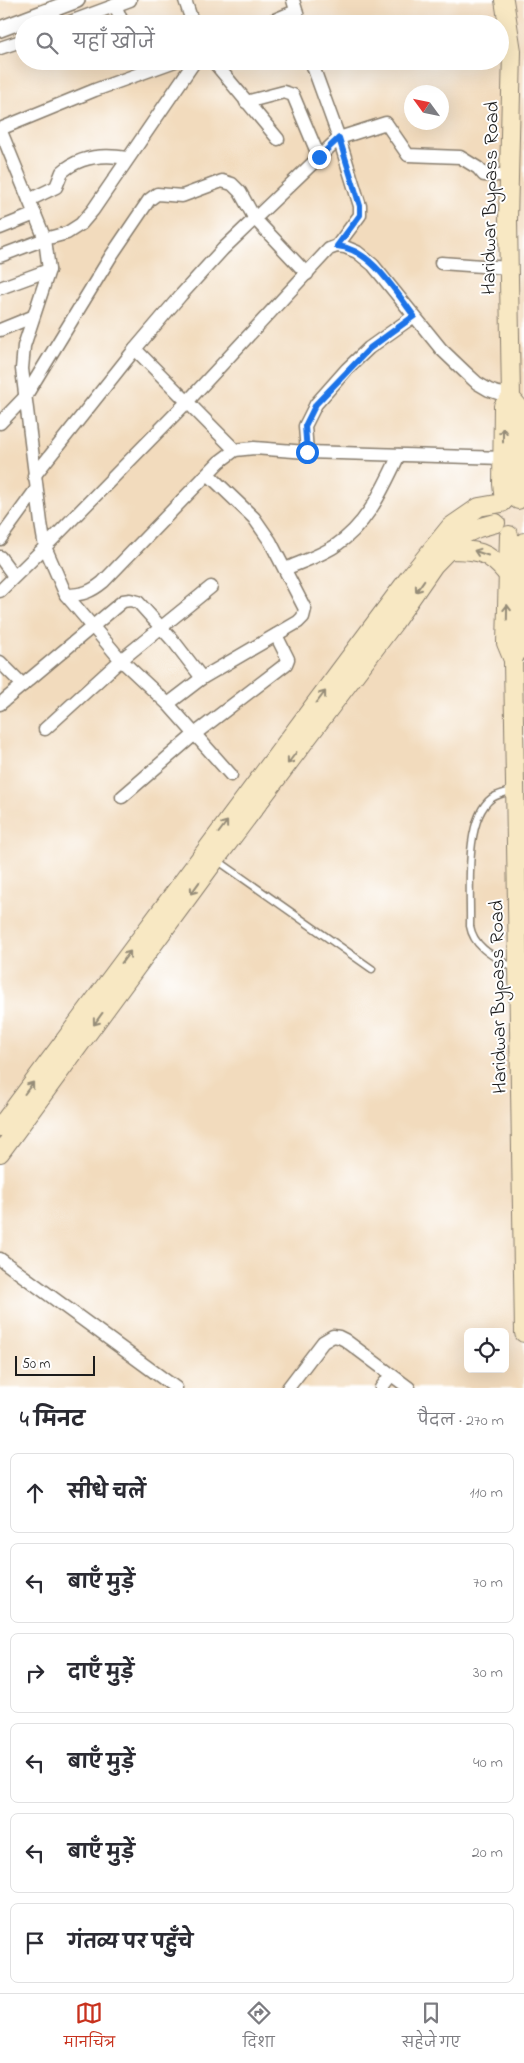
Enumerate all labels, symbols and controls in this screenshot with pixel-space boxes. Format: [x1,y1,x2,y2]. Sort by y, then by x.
search box [15,15,509,70]
icon: search [33,29,61,57]
text: यहाँ खोजें [73,30,155,57]
north arrow [404,85,449,130]
street label: Haridwar Bypass Road [475,101,508,295]
route end [308,146,331,169]
one-way arrow [498,427,508,444]
route start [296,441,319,464]
one-way arrow [474,548,489,557]
one-way arrow [415,579,425,593]
one-way arrow [502,605,512,621]
one-way arrow [315,691,326,704]
one-way arrow [287,751,297,765]
one-way arrow [218,821,229,834]
one-way arrow [189,881,200,894]
street label: Haridwar Bypass Road [483,900,516,1094]
one-way arrow [121,950,131,964]
one-way arrow [93,1012,104,1025]
one-way arrow [24,1081,34,1095]
map controls [464,1328,509,1373]
button: locate [464,1328,509,1373]
scale bar [15,1353,95,1376]
text: 50 m [22,1354,50,1375]
text: 4 मिनट [20,1406,85,1436]
text: पैदल · 270 m [418,1409,504,1433]
icon: ahead [21,1479,49,1507]
text: सीधे चलें [68,1480,146,1507]
text: 110 m [469,1481,503,1505]
icon: left [21,1569,49,1597]
text: बाएँ मुड़ें [68,1570,135,1597]
text: 70 m [473,1571,503,1595]
icon: right [21,1659,49,1687]
text: दाएँ मुड़ें [68,1660,134,1687]
text: 30 m [473,1661,503,1685]
icon: left [21,1749,49,1777]
text: बाएँ मुड़ें [68,1750,135,1777]
text: 40 m [473,1751,503,1775]
icon: left [21,1839,49,1867]
text: बाएँ मुड़ें [68,1840,135,1867]
text: 20 m [472,1841,503,1865]
icon: arrive [21,1929,49,1957]
text: गंतव्य पर पहुँचे [68,1930,193,1957]
tab: मानचित्र [64,1999,115,2058]
tab: दिशा [243,1999,275,2058]
tab: सहेजे गए [402,1999,460,2058]

